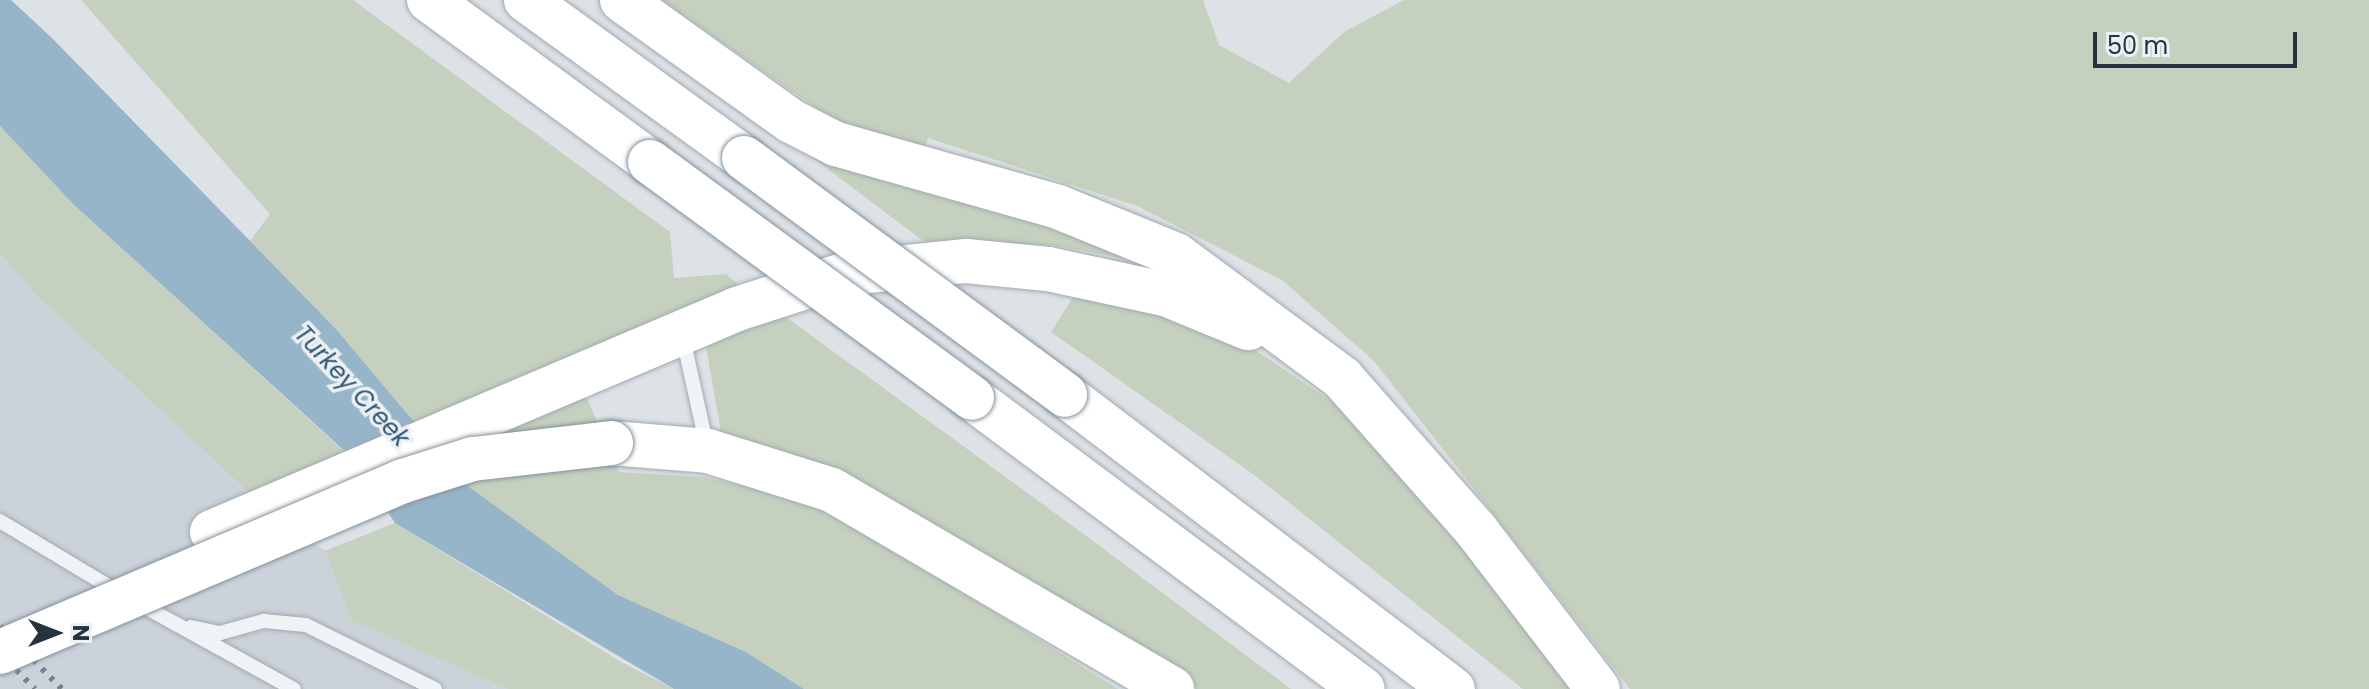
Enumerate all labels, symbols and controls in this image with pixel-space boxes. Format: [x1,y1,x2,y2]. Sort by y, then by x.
scale bar [2097,16,2301,66]
text: 50 m [2107,29,2168,62]
water label: Turkey Creek [289,320,415,452]
north arrow [16,593,96,673]
text: N [65,625,96,641]

